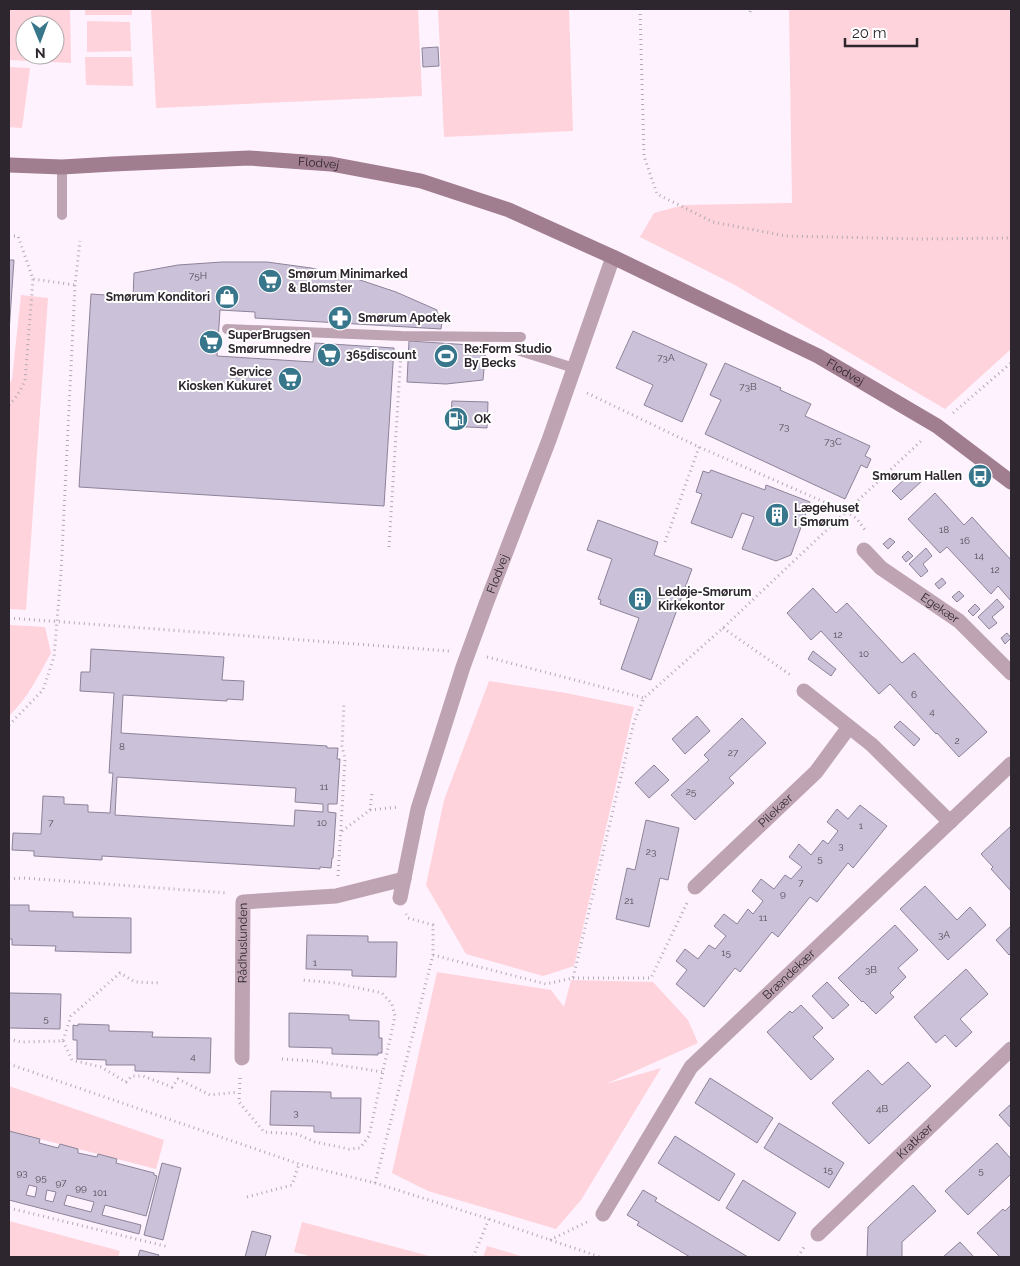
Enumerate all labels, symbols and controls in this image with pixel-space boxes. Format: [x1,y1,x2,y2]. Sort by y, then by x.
north arrow [15,15,65,65]
scale bar [845,15,918,47]
text: 20 m [852,24,887,42]
text: N [35,45,46,61]
street label: Flodvej [298,155,340,172]
place label: Smørum Minimarked & Blomster [288,267,408,295]
supermarket icon: Smørum Minimarked & Blomster [257,268,283,294]
house number: 75H [189,270,207,281]
shop icon: Smørum Konditori [214,284,240,310]
place label: Smørum Konditori [106,290,210,304]
pharmacy icon: Smørum Apotek [327,305,353,331]
place label: Smørum Apotek [358,311,451,325]
place label: SuperBrugsen Smørumnedre [228,328,311,356]
supermarket icon: SuperBrugsen Smørumnedre [198,329,224,355]
supermarket icon: 365discount [316,342,342,368]
place label: Re:Form Studio By Becks [464,342,552,370]
sports icon: Re:Form Studio By Becks [433,343,459,369]
place label: 365discount [346,348,417,362]
house number: 73A [657,352,675,363]
street label: Flodvej [824,356,866,388]
place label: Service Kiosken Kukuret [178,365,272,393]
supermarket icon: Service Kiosken Kukuret [277,366,303,392]
house number: 73B [739,381,757,392]
fuel station icon: OK [443,406,469,432]
place label: OK [474,412,492,426]
house number: 73 [779,421,789,432]
house number: 73C [824,436,842,447]
bus stop icon: Smørum Hallen [967,463,993,489]
place label: Smørum Hallen [872,469,962,483]
place label: Lægehuset i Smørum [794,501,860,529]
building icon: Lægehuset i Smørum [764,502,790,528]
house number: 18 [939,524,949,535]
house number: 16 [960,535,970,546]
house number: 14 [974,550,984,561]
street label: Flodvej [484,552,511,596]
house number: 12 [990,564,1000,575]
place label: Ledøje-Smørum Kirkekontor [658,585,752,613]
building icon: Ledøje-Smørum Kirkekontor [627,586,653,612]
street label: Egekær [918,590,962,626]
house number: 12 [833,629,843,640]
house number: 10 [859,648,869,659]
house number: 6 [911,689,917,700]
house number: 4 [929,706,935,717]
house number: 2 [954,735,960,746]
house number: 8 [119,741,125,752]
house number: 27 [728,747,739,758]
house number: 11 [320,781,329,792]
house number: 25 [686,786,697,797]
street label: Pilekær [755,790,796,830]
house number: 7 [48,817,54,828]
house number: 10 [317,817,327,828]
house number: 1 [859,820,864,831]
house number: 3 [838,840,844,851]
house number: 23 [646,846,656,857]
house number: 5 [817,853,823,864]
house number: 7 [798,877,804,888]
house number: 9 [780,888,786,899]
house number: 21 [624,895,634,906]
street label: Rådhuslunden [235,903,250,983]
house number: 11 [759,912,768,923]
house number: 3A [938,929,950,940]
street label: Brændekær [760,946,818,1002]
house number: 15 [721,947,731,958]
house number: 1 [313,957,318,968]
house number: 3B [865,964,877,975]
house number: 5 [43,1013,49,1024]
house number: 4 [190,1051,196,1062]
house number: 4B [876,1103,888,1114]
house number: 3 [293,1107,299,1118]
street label: Kratkær [894,1120,936,1162]
house number: 15 [823,1164,833,1175]
house number: 5 [978,1165,984,1176]
house number: 93 [16,1167,28,1178]
house number: 95 [35,1172,47,1183]
house number: 97 [55,1177,67,1188]
house number: 99 [75,1182,87,1193]
house number: 101 [93,1187,108,1198]

